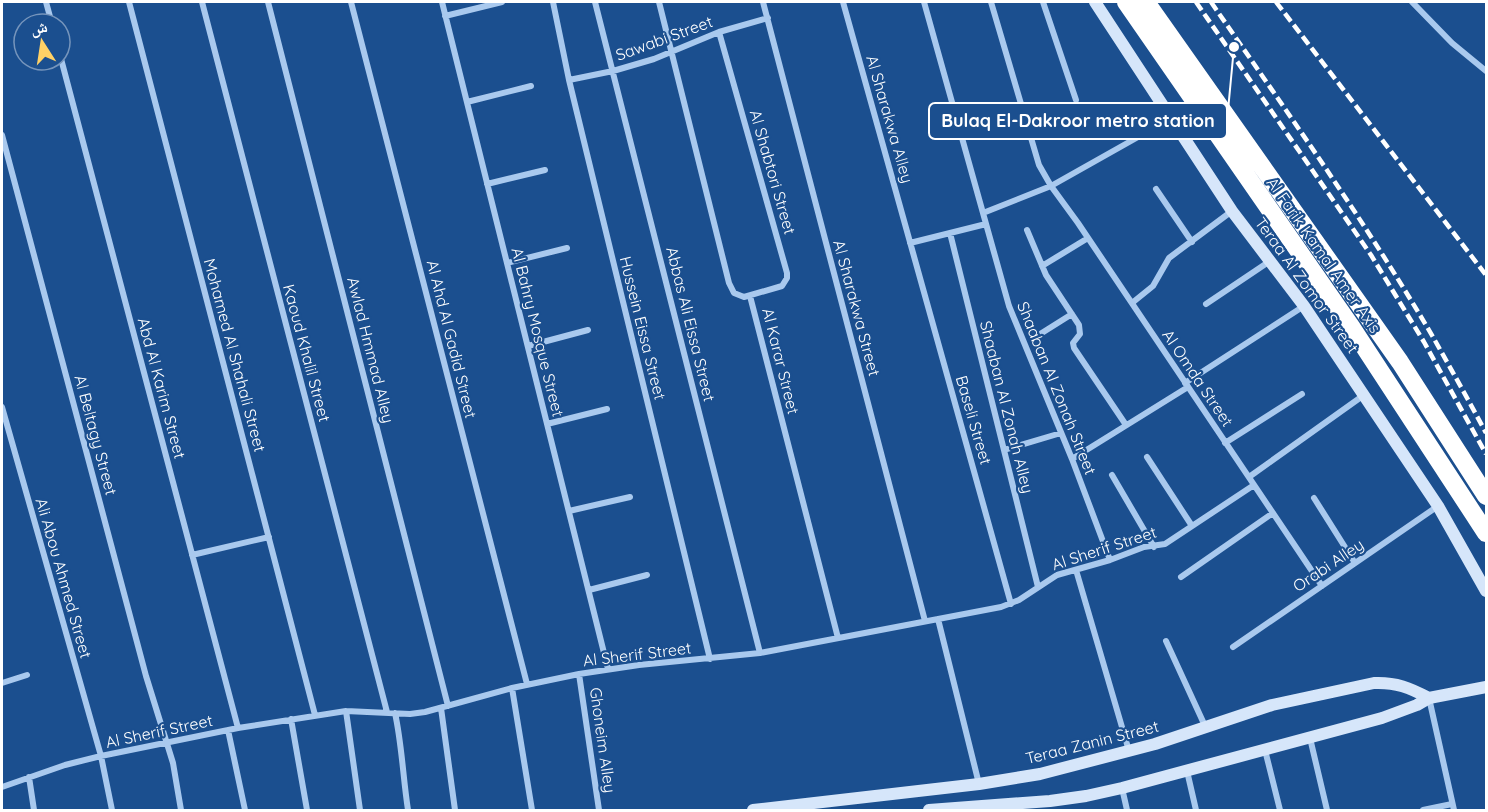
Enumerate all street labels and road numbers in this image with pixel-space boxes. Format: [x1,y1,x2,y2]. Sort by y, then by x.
street label: Sawabi Street [613,11,715,65]
street label: Al Sharakwa Alley [862,53,918,185]
street label: Al Shabtori Street [746,107,800,237]
street label: Al Farik Kamal Amer Axis [1263,173,1385,337]
street label: Teraa Al Zomor Street [1251,213,1363,357]
street label: Al Sharakwa Street [829,238,885,378]
street label: Al Bahry Mosque Street [507,245,569,419]
street label: Abbas Ali Eissa Street [662,245,720,403]
street label: Hussein Eissa Street [615,254,671,402]
street label: Mohamed Al Shahali Street [200,256,270,454]
street label: Al Ahd Al Gadid Street [423,258,481,420]
street label: Awlad Hmmad Alley [343,275,399,425]
street label: Kaoud Khalil Street [279,282,335,424]
street label: Shaaban Al Zonah Street [1013,298,1101,478]
street label: Al Karar Street [758,306,804,416]
street label: Abd Al Karim Street [134,315,190,461]
street label: Shaaban Al Zonah Alley [976,319,1038,495]
street label: Al Omda Street [1158,326,1238,430]
street label: Al Beltagy Street [70,373,122,497]
street label: Baseli Street [952,373,996,467]
street label: Ali Abou Ahmed Street [32,496,96,660]
street label: Al Sherif Street [1049,522,1159,574]
street label: Orabi Alley [1289,534,1367,596]
street label: Al Sherif Street [582,637,692,671]
street label: Ghoneim Alley [586,686,620,794]
street label: Al Sherif Street [104,710,214,752]
street label: Teraa Zanin Street [1023,716,1161,768]

